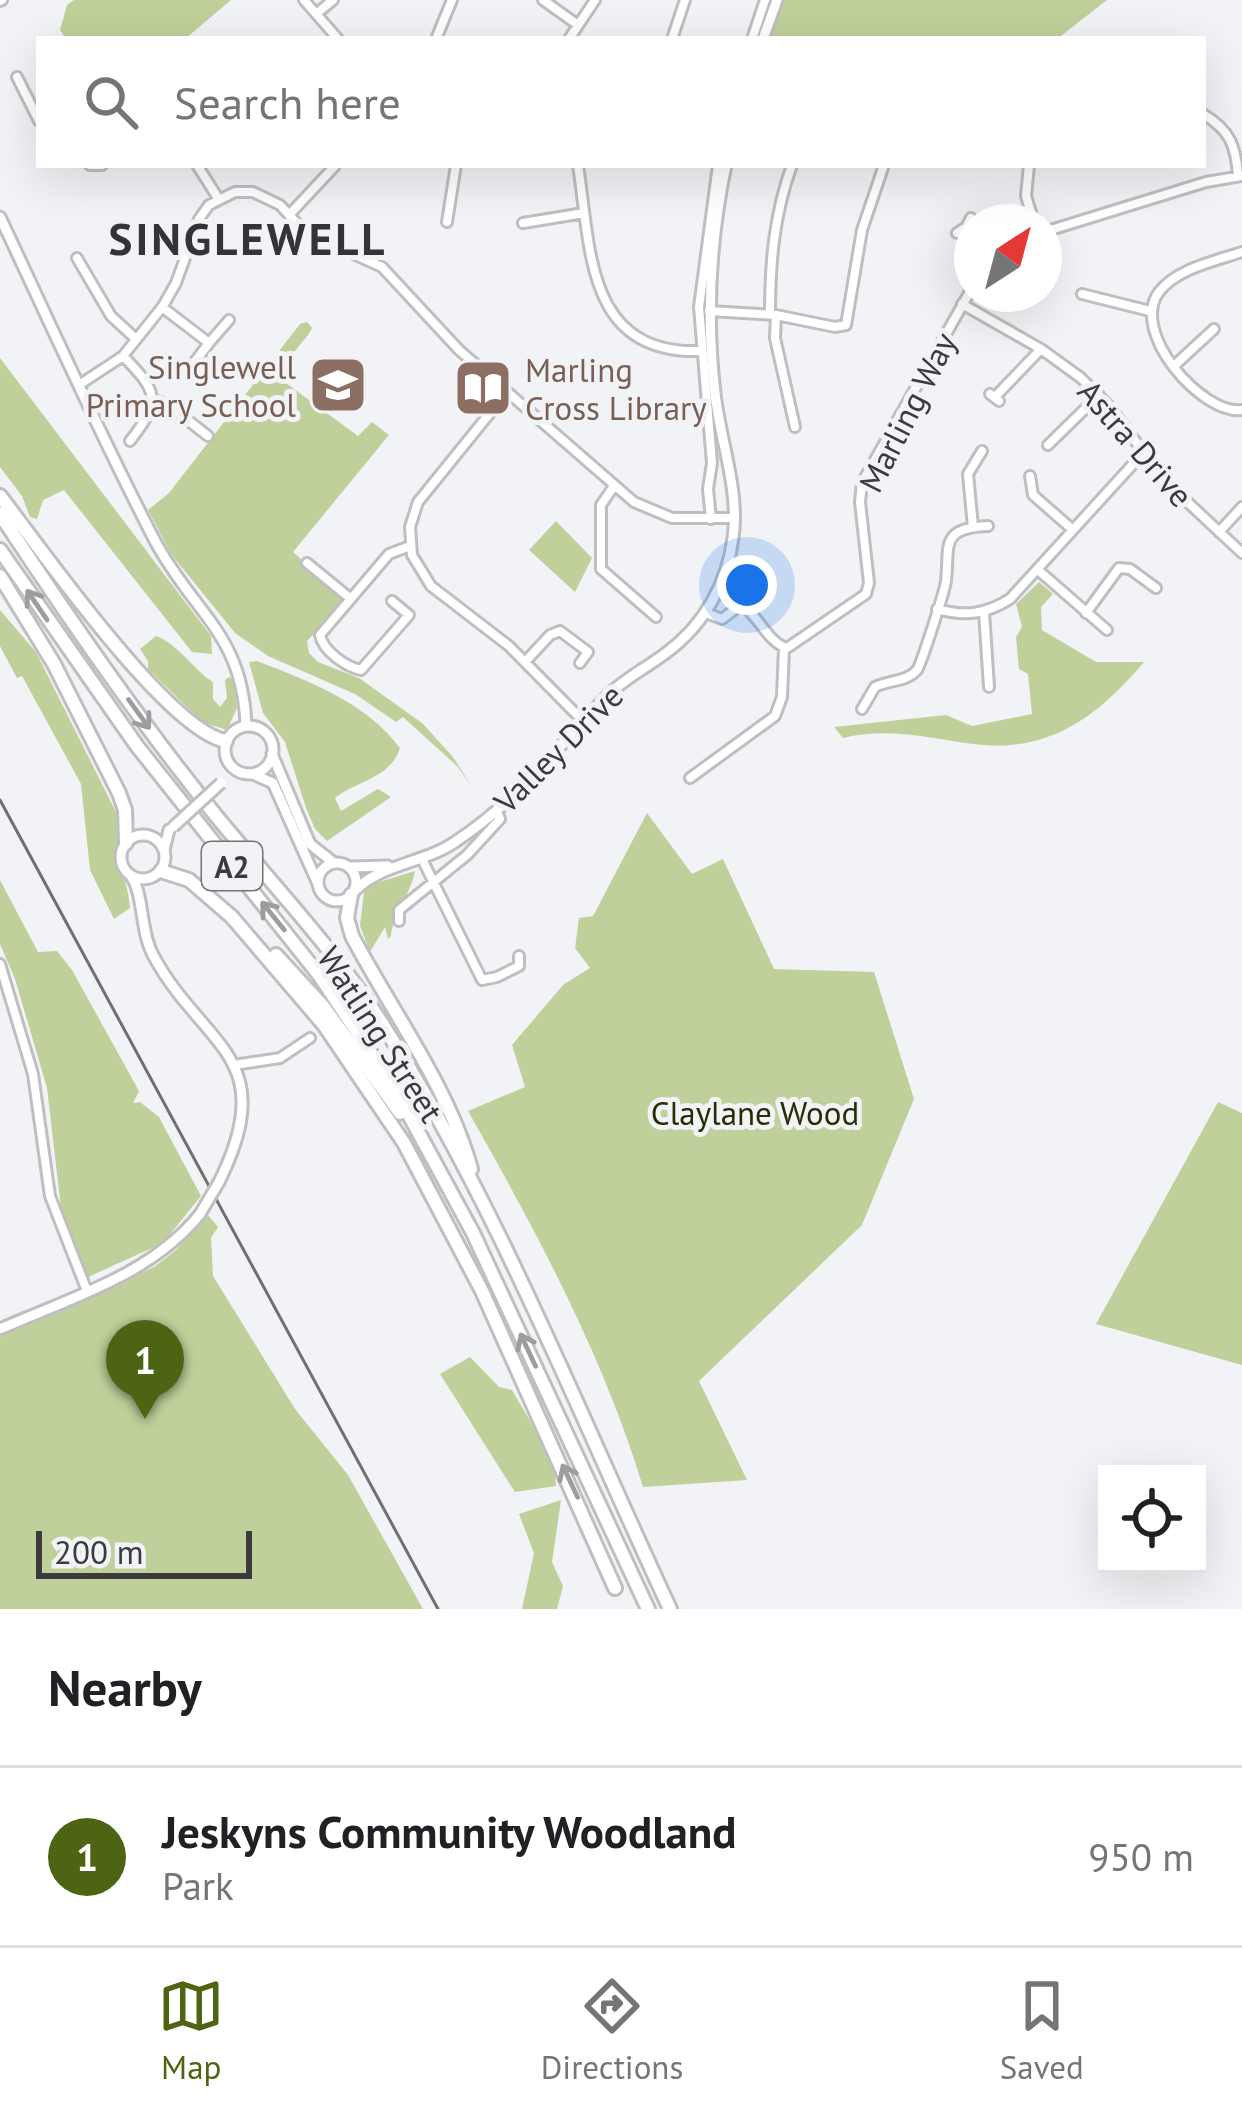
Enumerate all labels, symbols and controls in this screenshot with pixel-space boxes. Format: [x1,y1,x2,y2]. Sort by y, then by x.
search box [36,36,1206,168]
icon: search [78,69,144,135]
text: Search here [174,73,401,131]
north arrow [954,204,1062,312]
district label: SINGLEWELL [109,209,387,267]
street label: Marling Way [848,324,966,499]
place label: Singlewell Primary School [86,345,296,426]
place label: Marling Cross Library [525,348,707,429]
school or university icon: Singlewell Primary School [307,354,369,416]
library icon: Marling Cross Library [452,357,514,419]
street label: Astra Drive [1069,370,1203,516]
your location [717,555,777,615]
one-way arrow [25,589,50,622]
street label: Valley Drive [483,674,632,823]
one-way arrow [125,697,151,730]
road number: A2 [202,842,262,890]
one-way arrow [260,900,286,932]
street label: Watling Street [308,938,454,1130]
park label: Claylane Wood [651,1091,859,1134]
pin: 1 [106,1320,184,1419]
one-way arrow [516,1333,538,1369]
one-way arrow [557,1463,579,1499]
map controls [1098,1465,1206,1573]
button: locate [1098,1465,1206,1573]
scale bar [36,1525,252,1578]
text: 200 m [54,1530,144,1573]
text: Nearby [48,1654,202,1720]
text: Jeskyns Community Woodland [162,1802,737,1860]
text: 1 [76,1831,98,1882]
text: 950 m [1088,1831,1194,1882]
text: Park [162,1860,234,1911]
tab: Map [158,1973,224,2088]
tab: Directions [541,1973,683,2088]
tab: Saved [1000,1973,1084,2088]

